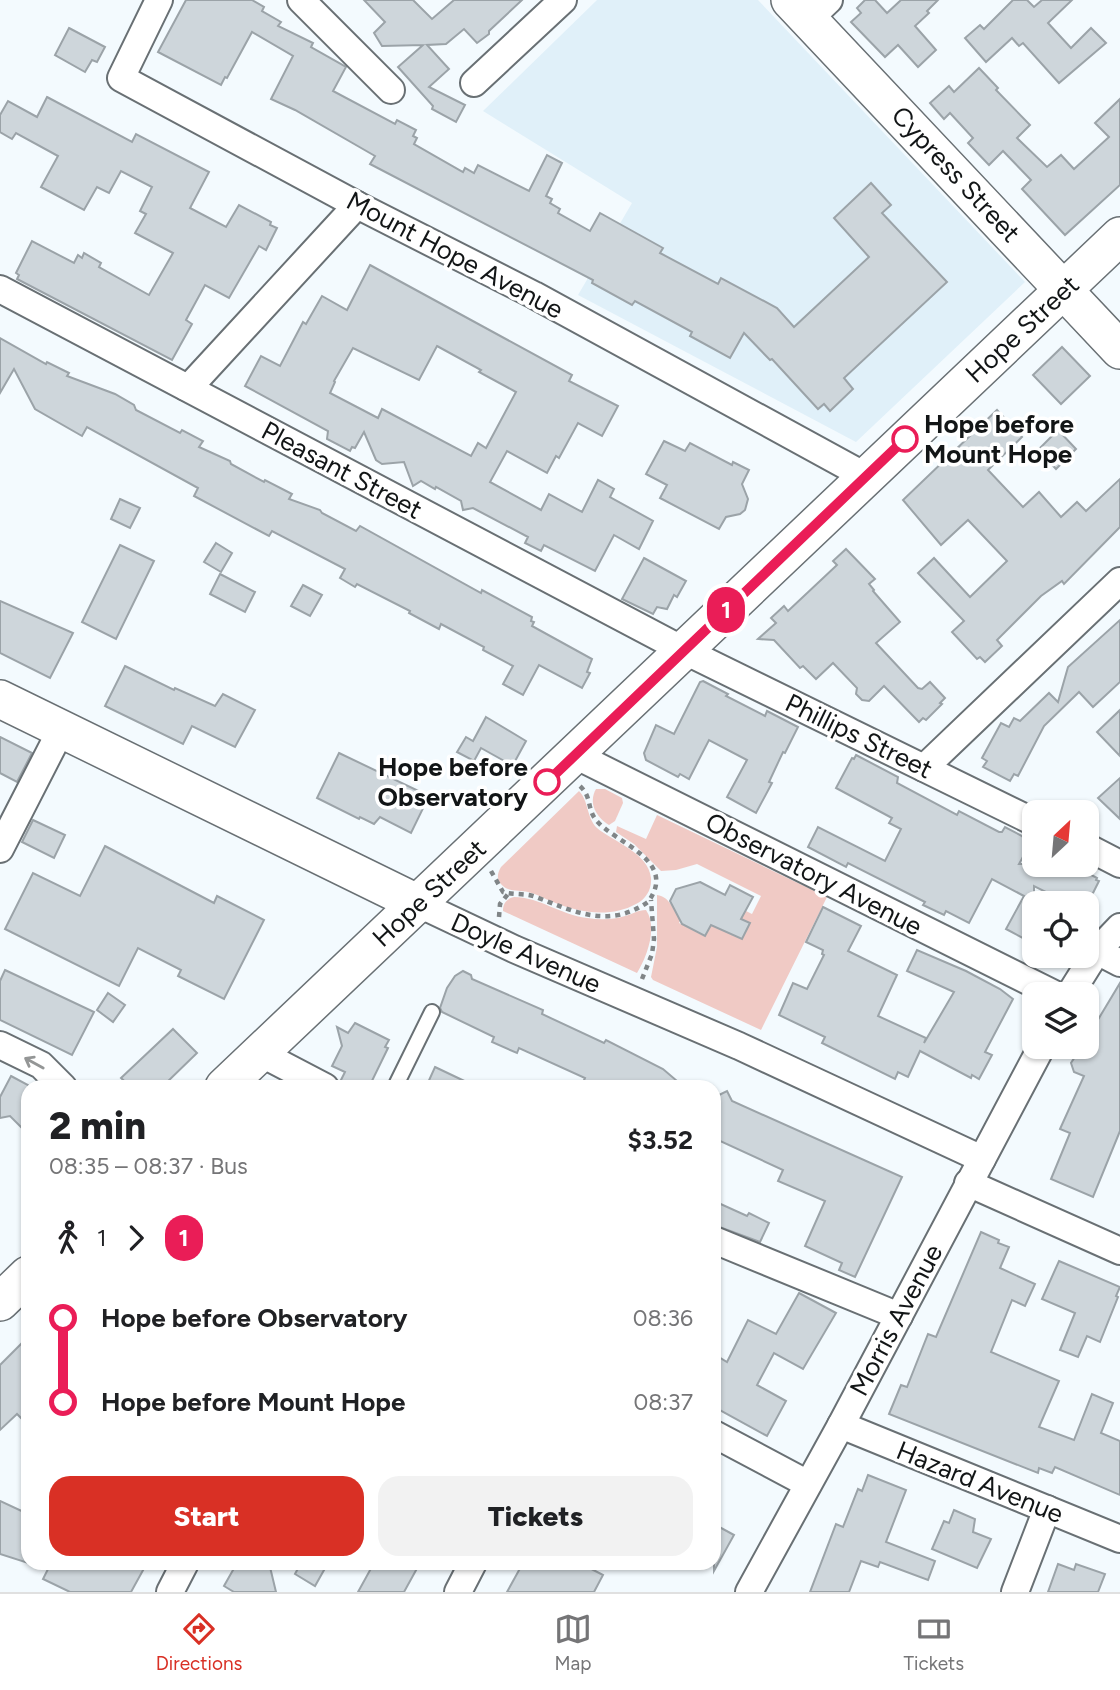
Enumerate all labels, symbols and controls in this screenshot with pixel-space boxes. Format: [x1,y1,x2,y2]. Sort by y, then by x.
street label: Cypress Street [885,99,1027,249]
street label: Mount Hope Avenue [341,184,569,326]
street label: Hope Street [959,268,1085,390]
place label: Hope before Mount Hope [924,408,1074,470]
street label: Pleasant Street [256,414,428,526]
marker: Hope before Mount Hope [892,426,918,452]
line badge: 1 [703,587,749,633]
text: 1 [721,595,731,624]
street label: Phillips Street [780,687,938,785]
place label: Hope before Observatory [378,751,528,813]
marker: Hope before Observatory [534,769,560,795]
north arrow [1022,800,1099,877]
map controls [1022,800,1099,1059]
street label: Observatory Avenue [700,806,928,942]
street label: Hope Street [366,832,492,954]
button: locate [1022,891,1099,968]
street label: Doyle Avenue [446,906,606,1000]
button: layers [1022,982,1099,1059]
one-way arrow [24,1055,44,1069]
text: 2 min [49,1103,146,1149]
text: $3.52 [628,1124,693,1156]
text: 08:35 – 08:37 · Bus [49,1152,248,1180]
icon: walk [49,1219,87,1257]
icon: forward [117,1219,155,1257]
text: 1 [179,1223,189,1252]
text: 1 [97,1224,107,1252]
street label: Morris Avenue [843,1239,949,1401]
text: Hope before Observatory [101,1302,408,1334]
text: 08:36 [633,1304,693,1332]
text: Hope before Mount Hope [101,1386,405,1418]
text: 08:37 [633,1388,693,1416]
street label: Hazard Avenue [892,1434,1068,1530]
button: Start [49,1476,364,1556]
button: Tickets [378,1476,693,1556]
tab: Directions [156,1610,242,1675]
tab: Map [554,1610,592,1675]
tab: Tickets [904,1610,964,1675]

